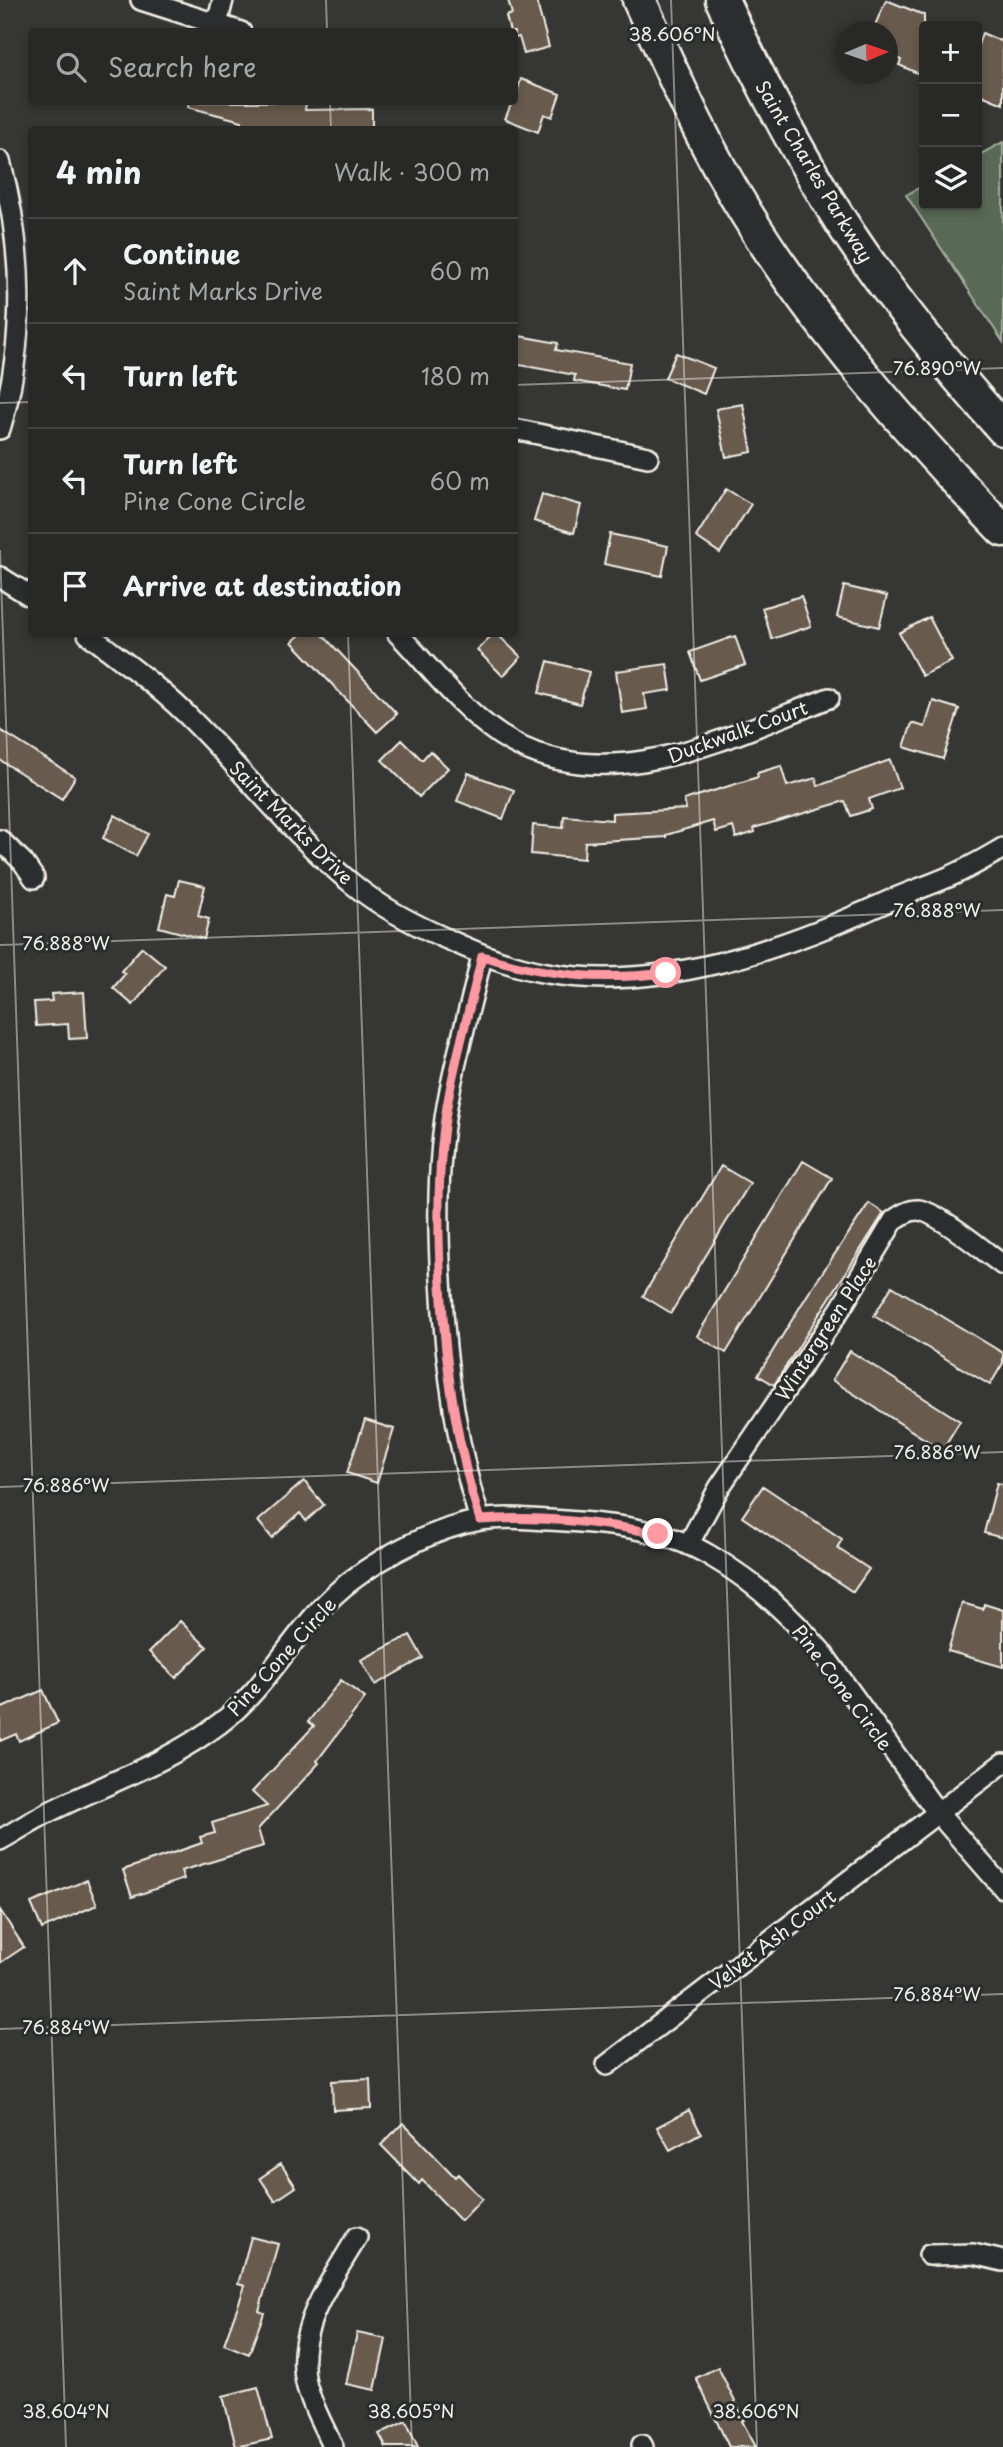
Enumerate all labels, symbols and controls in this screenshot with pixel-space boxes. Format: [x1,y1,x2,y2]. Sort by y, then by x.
text: 38.606°N [628,20,716,47]
north arrow [835,21,898,84]
map controls [919,21,982,210]
button: + [919,21,982,84]
search box [28,28,518,105]
text: Search here [108,47,257,86]
icon: search [52,48,90,86]
street label: Saint Charles Parkway [749,75,881,267]
button: − [919,84,982,147]
button: layers [919,147,982,210]
text: 4 min [56,149,142,194]
text: Walk · 300 m [334,154,490,189]
text: Continue [123,234,240,273]
icon: ahead [56,252,94,290]
text: 60 m [430,253,490,288]
text: Saint Marks Drive [123,273,323,308]
text: 76.890°W [893,354,981,381]
text: Turn left [123,356,238,395]
icon: left [56,357,94,395]
text: 180 m [421,358,490,393]
text: Turn left [123,444,238,483]
icon: left [56,462,94,500]
text: 60 m [430,463,490,498]
text: Pine Cone Circle [123,483,306,518]
text: Arrive at destination [123,566,402,605]
icon: arrive [56,567,94,605]
street label: Duckwalk Court [663,693,811,769]
street label: Saint Marks Drive [224,754,360,890]
text: 76.888°W [893,896,981,923]
text: 76.888°W [22,929,110,956]
route start [650,957,681,988]
street label: Wintergreen Place [768,1250,882,1406]
text: 76.886°W [894,1438,981,1465]
text: 76.886°W [23,1471,110,1498]
route end [642,1518,673,1549]
street label: Pine Cone Circle [220,1590,342,1722]
street label: Pine Cone Circle [786,1618,900,1756]
street label: Velvet Ash Court [703,1882,841,1996]
text: 76.884°W [893,1980,981,2007]
text: 76.884°W [22,2013,110,2040]
text: 38.604°N [22,2397,110,2424]
text: 38.605°N [367,2397,455,2424]
text: 38.606°N [712,2397,800,2424]

